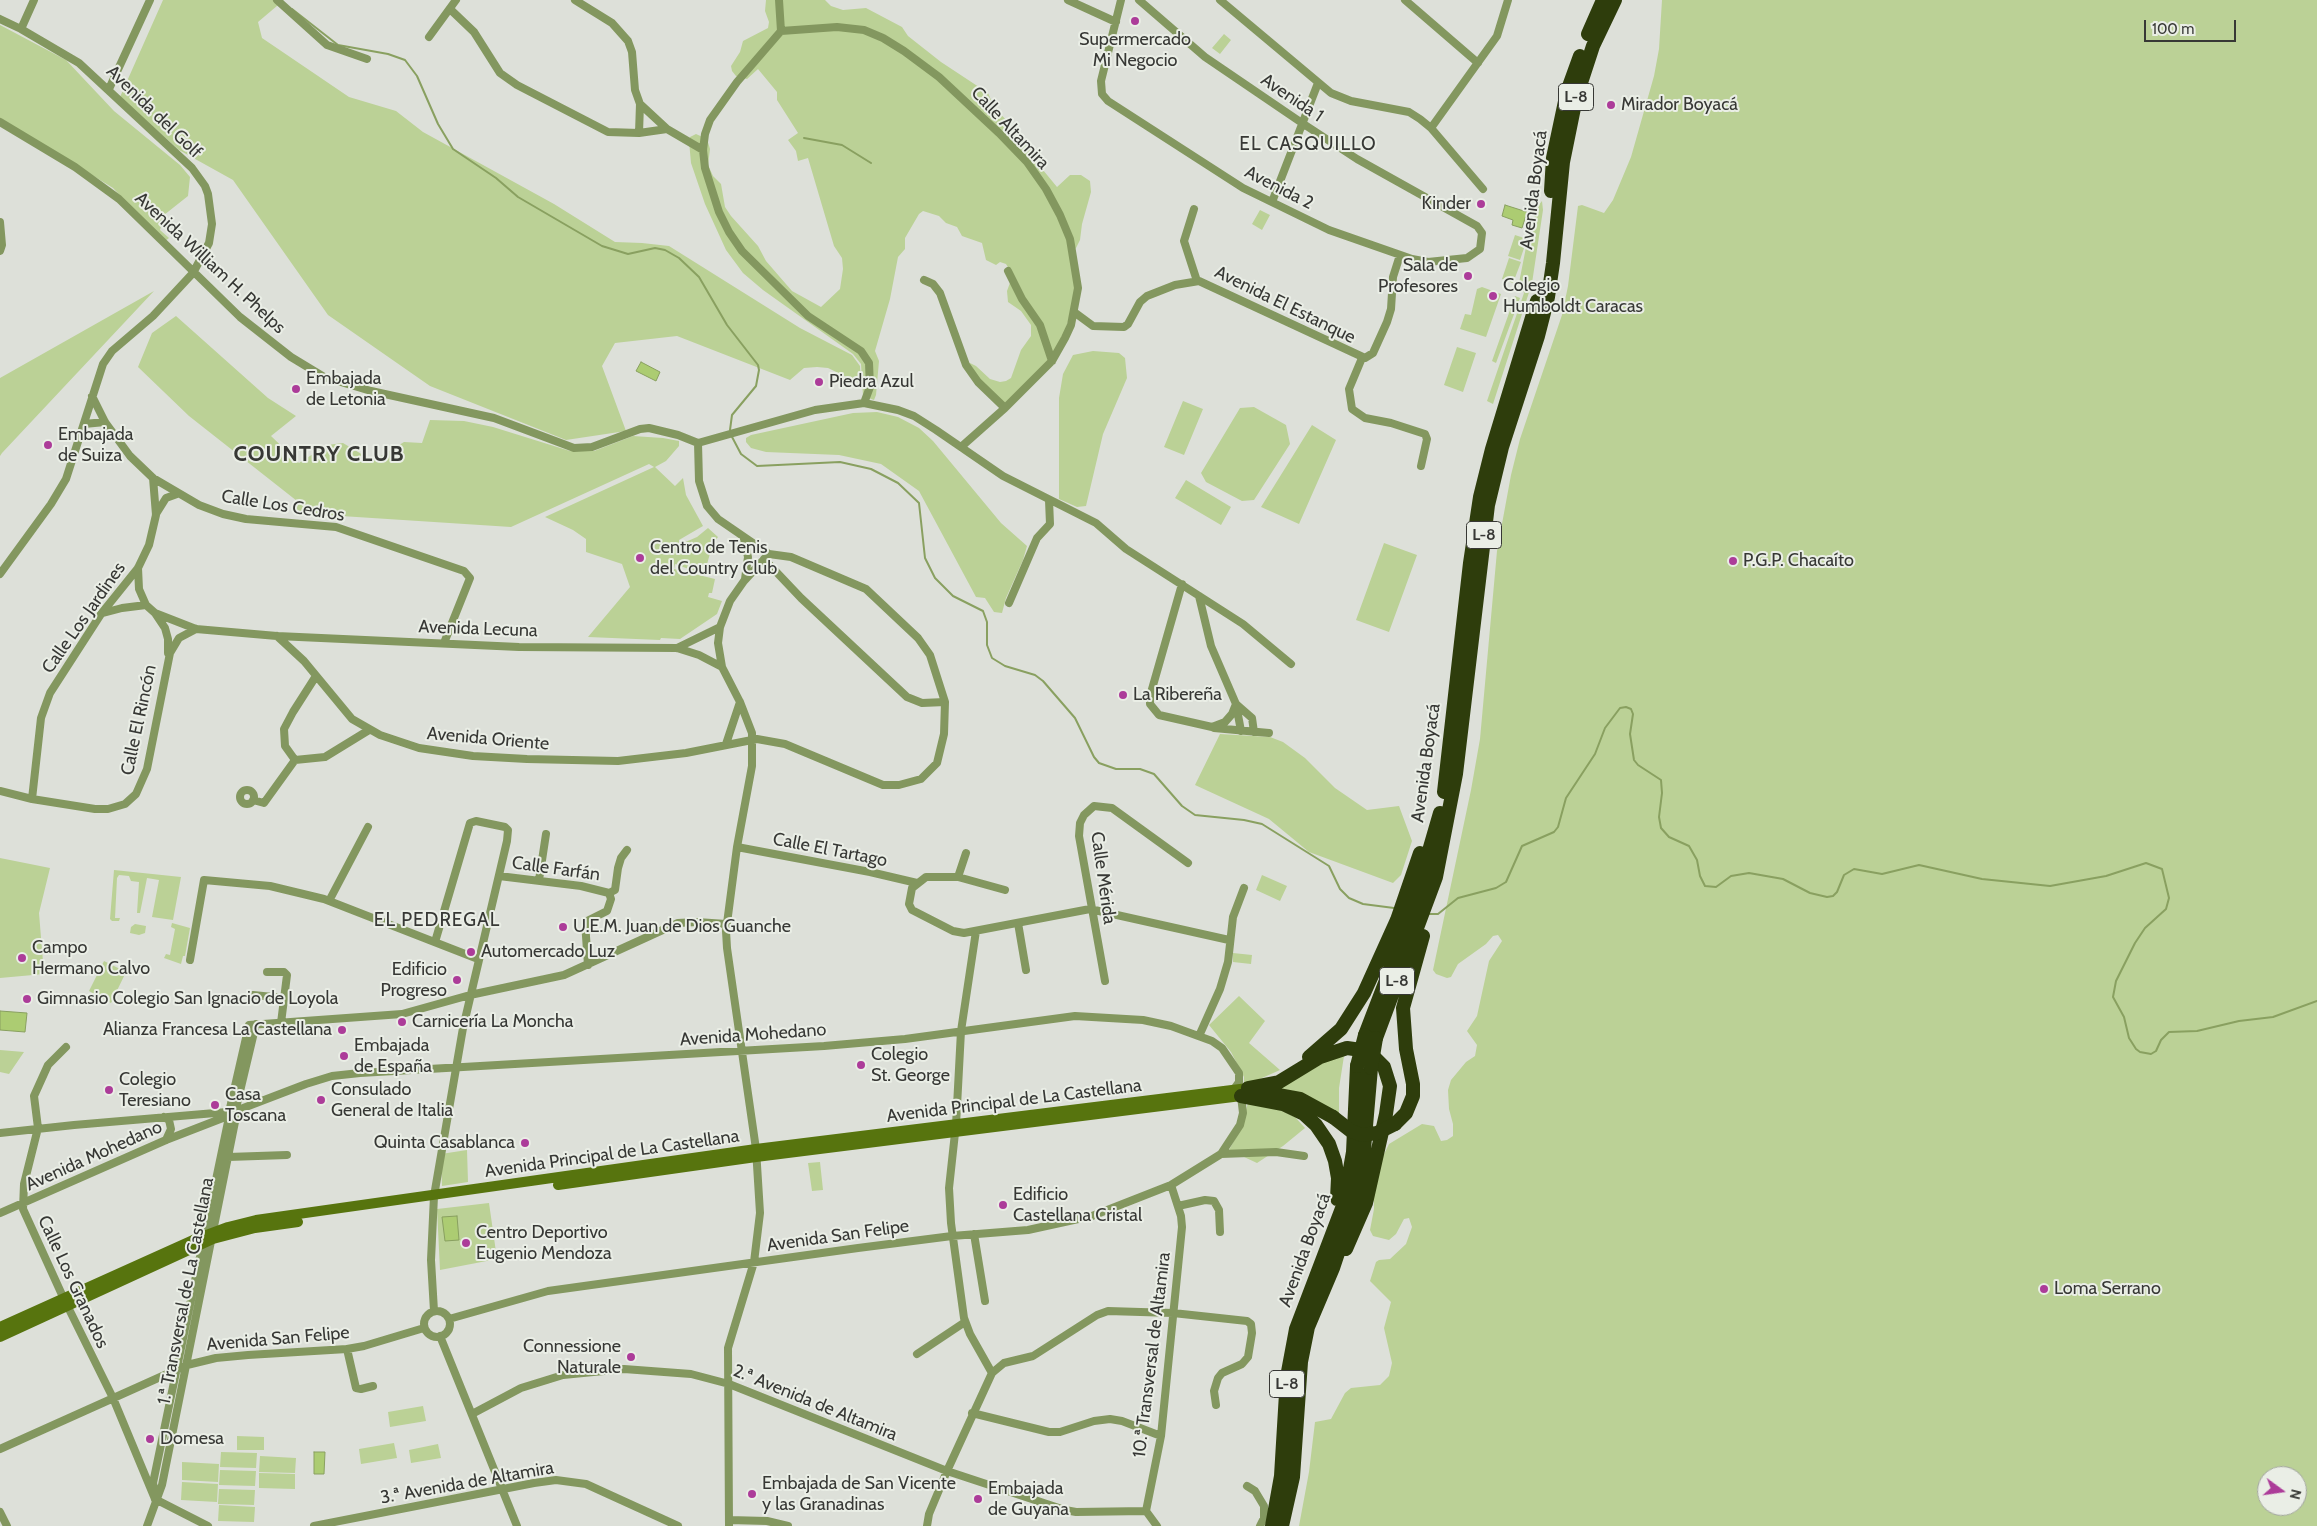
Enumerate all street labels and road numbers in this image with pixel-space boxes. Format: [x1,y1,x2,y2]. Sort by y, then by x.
street label: Avenida del Golf [102,61,206,163]
street label: Avenida 1 [1257,69,1327,127]
street label: Calle Altamira [966,82,1054,174]
road number: L-8 [1558,84,1594,110]
street label: Avenida Boyacá [1516,129,1552,251]
street label: Avenida 2 [1241,161,1317,215]
street label: Avenida William H. Phelps [130,188,290,338]
street label: Avenida El Estanque [1211,262,1359,348]
street label: Calle Los Cedros [220,486,346,526]
road number: L-8 [1466,522,1502,548]
street label: Calle Los Jardines [38,558,130,678]
street label: Avenida Lecuna [418,616,538,642]
street label: Calle El Rincón [117,663,161,777]
street label: Avenida Boyacá [1407,702,1445,824]
street label: Avenida Oriente [426,723,550,755]
street label: Calle El Tartago [771,828,889,872]
street label: Calle Mérida [1086,830,1120,926]
street label: Calle Farfán [511,852,601,886]
road number: L-8 [1380,968,1414,994]
street label: Avenida Mohedano [679,1019,827,1051]
street label: Avenida Principal de La Castellana [885,1075,1143,1127]
street label: Avenida Mohedano [23,1116,165,1196]
street label: Avenida Principal de La Castellana [483,1125,741,1183]
street label: 1.ª Transversal de La Castellana [153,1176,219,1406]
street label: Avenida Boyacá [1274,1190,1336,1310]
street label: Calle Los Granados [33,1212,113,1352]
street label: Avenida San Felipe [766,1215,910,1257]
street label: 10.ª Transversal de Altamira [1129,1251,1175,1459]
street label: Avenida San Felipe [206,1322,350,1356]
street label: 2.ª Avenida de Altamira [730,1360,900,1446]
road number: L-8 [1270,1370,1304,1398]
street label: 3.ª Avenida de Altamira [379,1457,555,1509]

